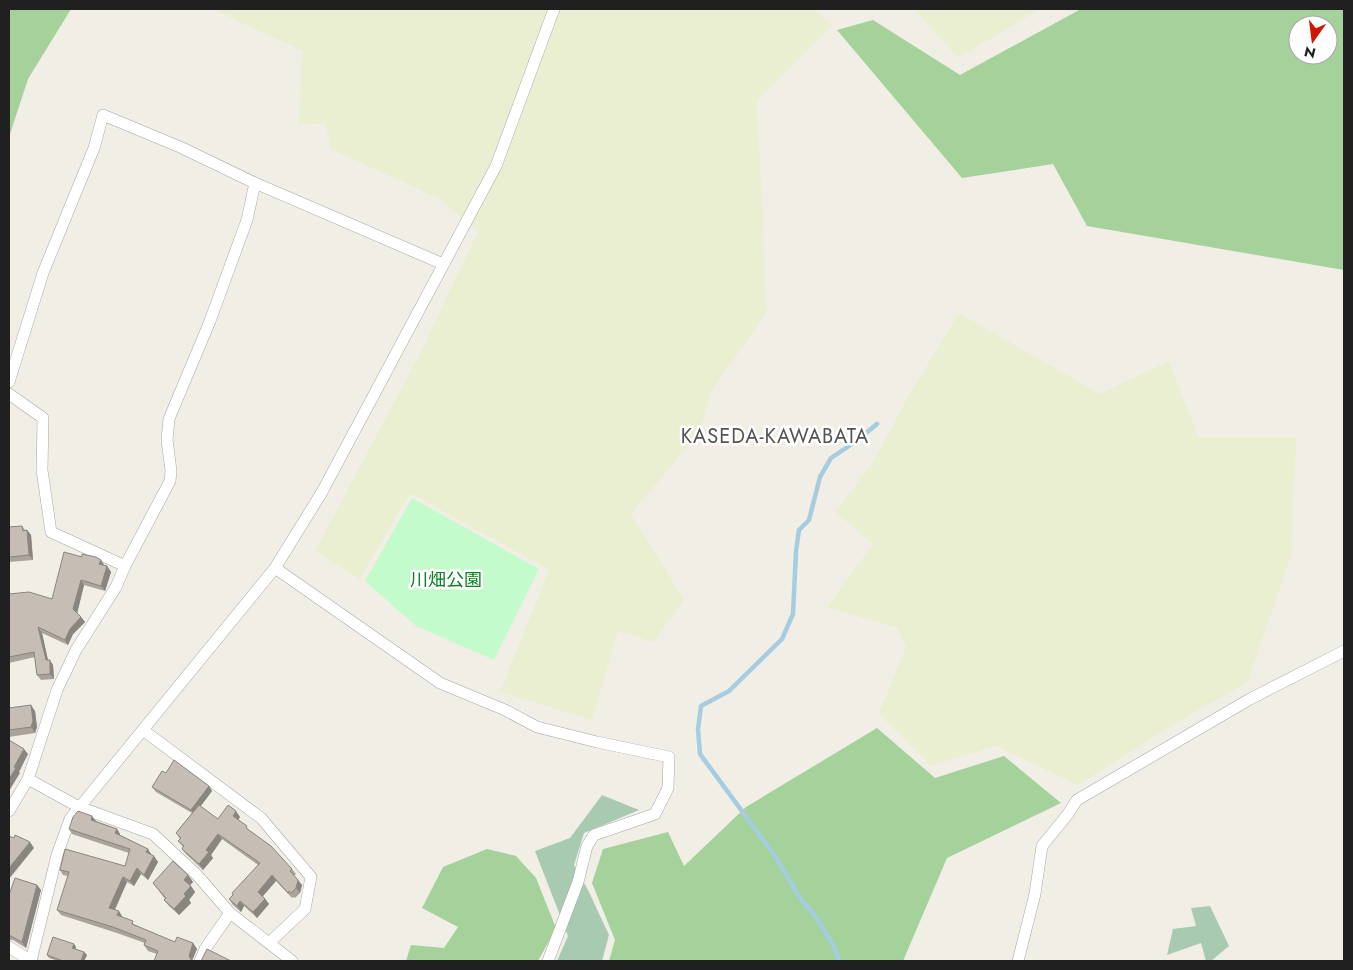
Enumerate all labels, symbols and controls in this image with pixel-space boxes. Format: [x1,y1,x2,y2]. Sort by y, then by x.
north arrow [1288,15,1338,65]
text: N [1302,42,1318,64]
district label: KASEDA-KAWABATA [681,422,869,451]
park label: 川畑公園 [410,567,482,593]

